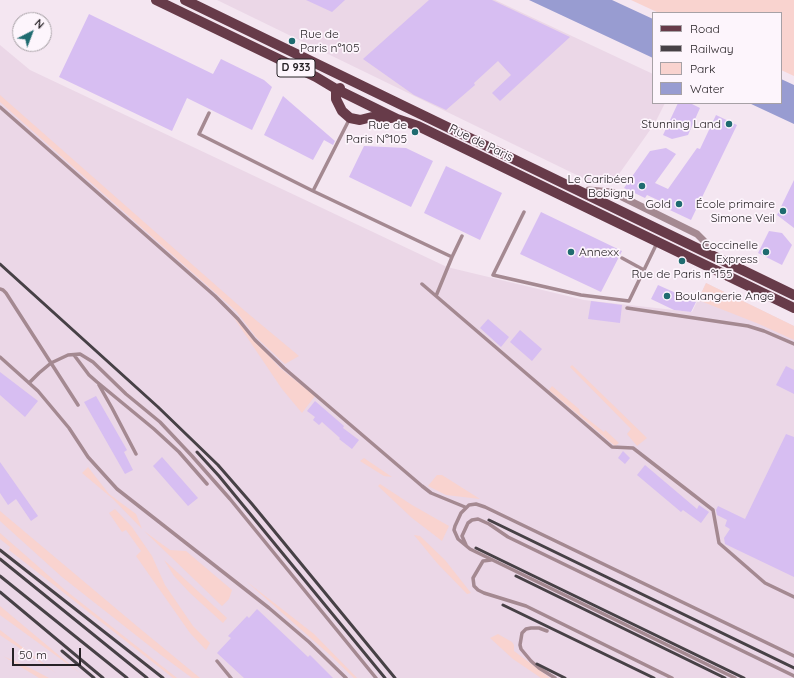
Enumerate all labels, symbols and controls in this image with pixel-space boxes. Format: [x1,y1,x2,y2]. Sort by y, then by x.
north arrow [12,12,52,52]
legend [652,12,782,104]
text: N [32,16,47,32]
text: Road [690,21,720,36]
place label: Rue de Paris n°105 [300,27,359,55]
marker: Rue de Paris n°105 [287,36,297,46]
text: Railway [690,41,734,56]
road number: D 933 [277,59,315,77]
text: Park [690,61,715,76]
text: Water [690,81,724,96]
place label: Stunning Land [641,117,721,131]
place label: Rue de Paris N°105 [346,118,407,146]
marker: Stunning Land [724,119,734,129]
street label: Rue de Paris [447,121,515,165]
marker: Rue de Paris N°105 [410,127,420,137]
place label: Le Caribéen Bobigny [567,172,634,200]
marker: Le Caribéen Bobigny [637,181,647,191]
place label: Gold [646,197,671,211]
place label: École primaire Simone Veil [696,197,775,225]
marker: Gold [674,199,684,209]
marker: École primaire Simone Veil [778,206,788,216]
place label: Coccinelle Express [702,238,758,266]
place label: Annexx [579,245,619,259]
marker: Annexx [566,247,576,257]
marker: Coccinelle Express [761,247,771,257]
marker: Rue de Paris n°155 [677,256,687,266]
place label: Rue de Paris n°155 [631,267,733,281]
place label: Boulangerie Ange [675,289,774,303]
marker: Boulangerie Ange [662,291,672,301]
scale bar [14,640,83,666]
text: 50 m [19,647,47,662]

